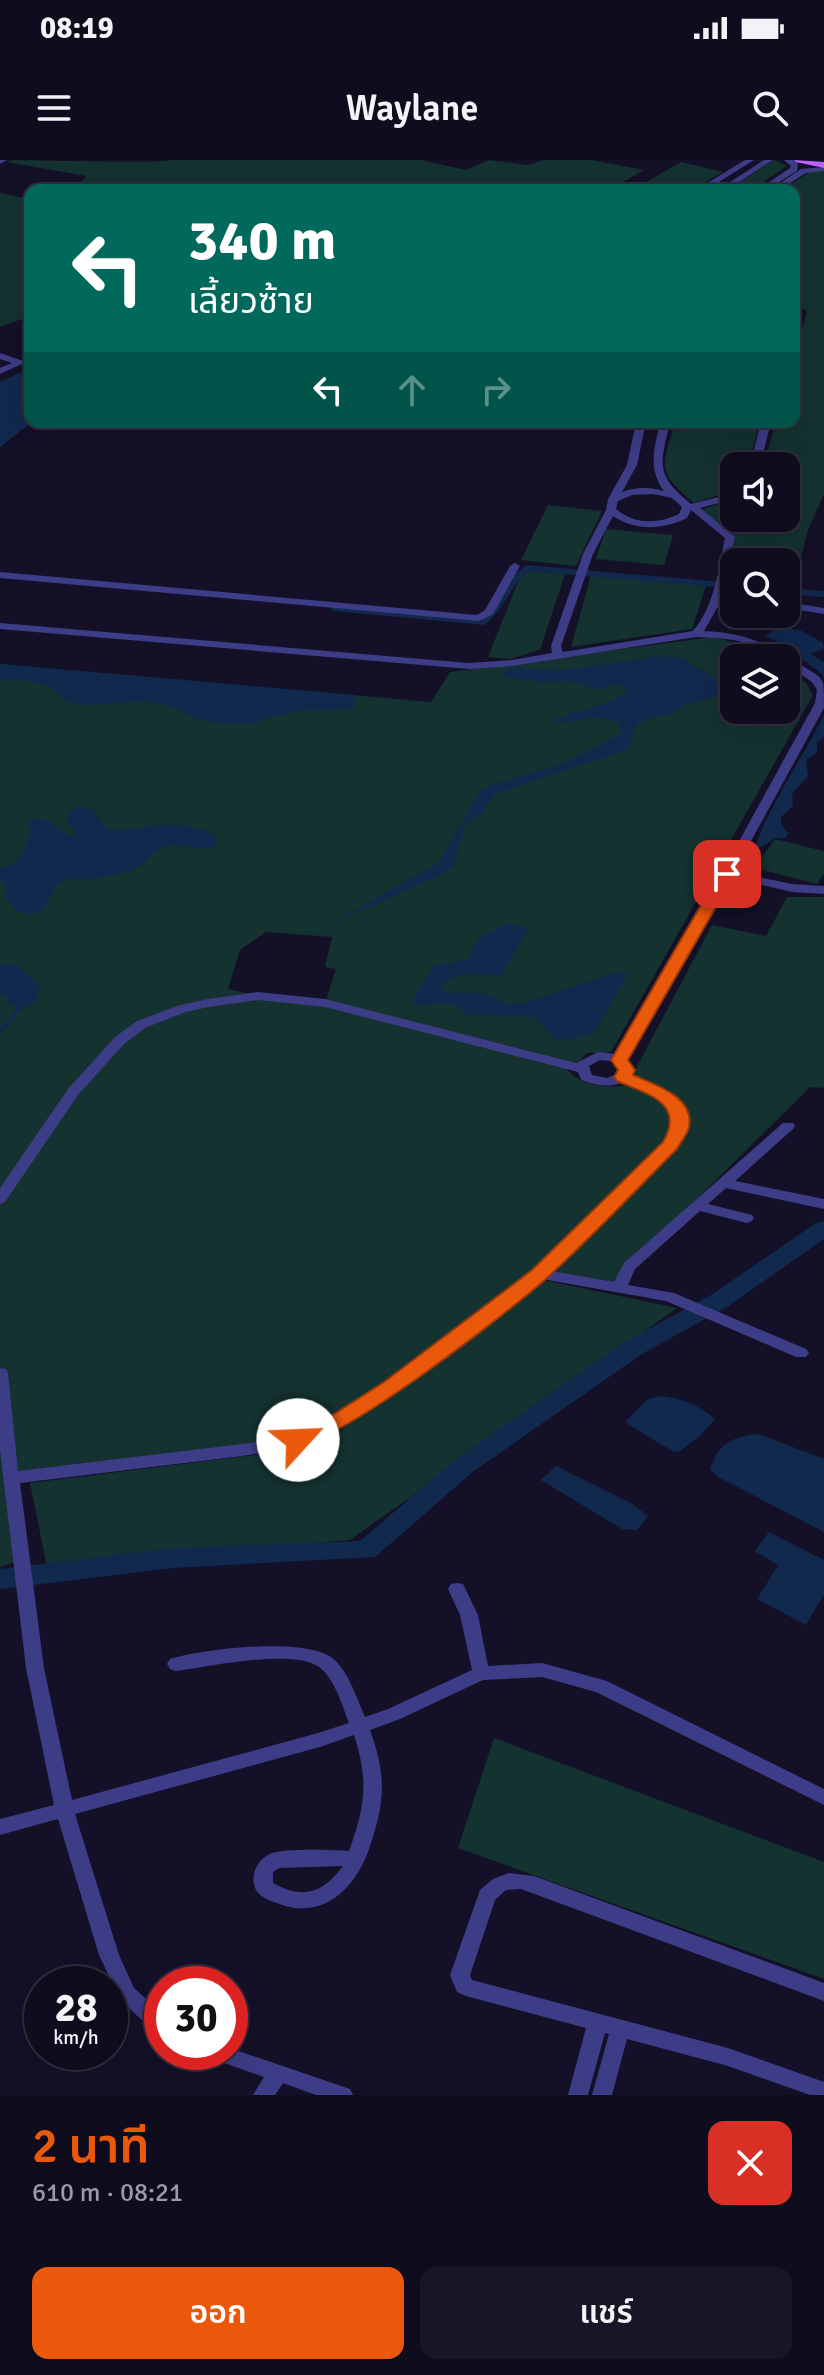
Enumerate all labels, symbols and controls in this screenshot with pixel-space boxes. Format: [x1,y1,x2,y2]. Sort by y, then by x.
text: 08:19 [40,10,114,47]
icon: menu [32,86,76,130]
text: Waylane [346,86,478,131]
icon: search [748,86,792,130]
text: 340 m [188,206,336,275]
icon: left [56,216,160,320]
text: เลี้ยวซ้าย [188,279,314,324]
icon: left [306,368,350,412]
icon: ahead [390,368,434,412]
icon: right [474,368,518,412]
map controls [720,452,800,724]
button: sound [720,452,800,532]
button: search [720,548,800,628]
button: layers [720,644,800,724]
pin [693,840,761,908]
icon: arrive [705,852,749,896]
position arrow [256,1398,340,1482]
speed limit sign: 30 [144,1966,248,2070]
text: 28 [54,1983,98,2033]
text: km/h [53,2025,99,2050]
text: 2 นาที [32,2117,150,2176]
button: close [708,2121,792,2205]
text: 610 m · 08:21 [32,2177,183,2209]
button: ออก [32,2267,404,2359]
button: แชร์ [420,2267,792,2359]

